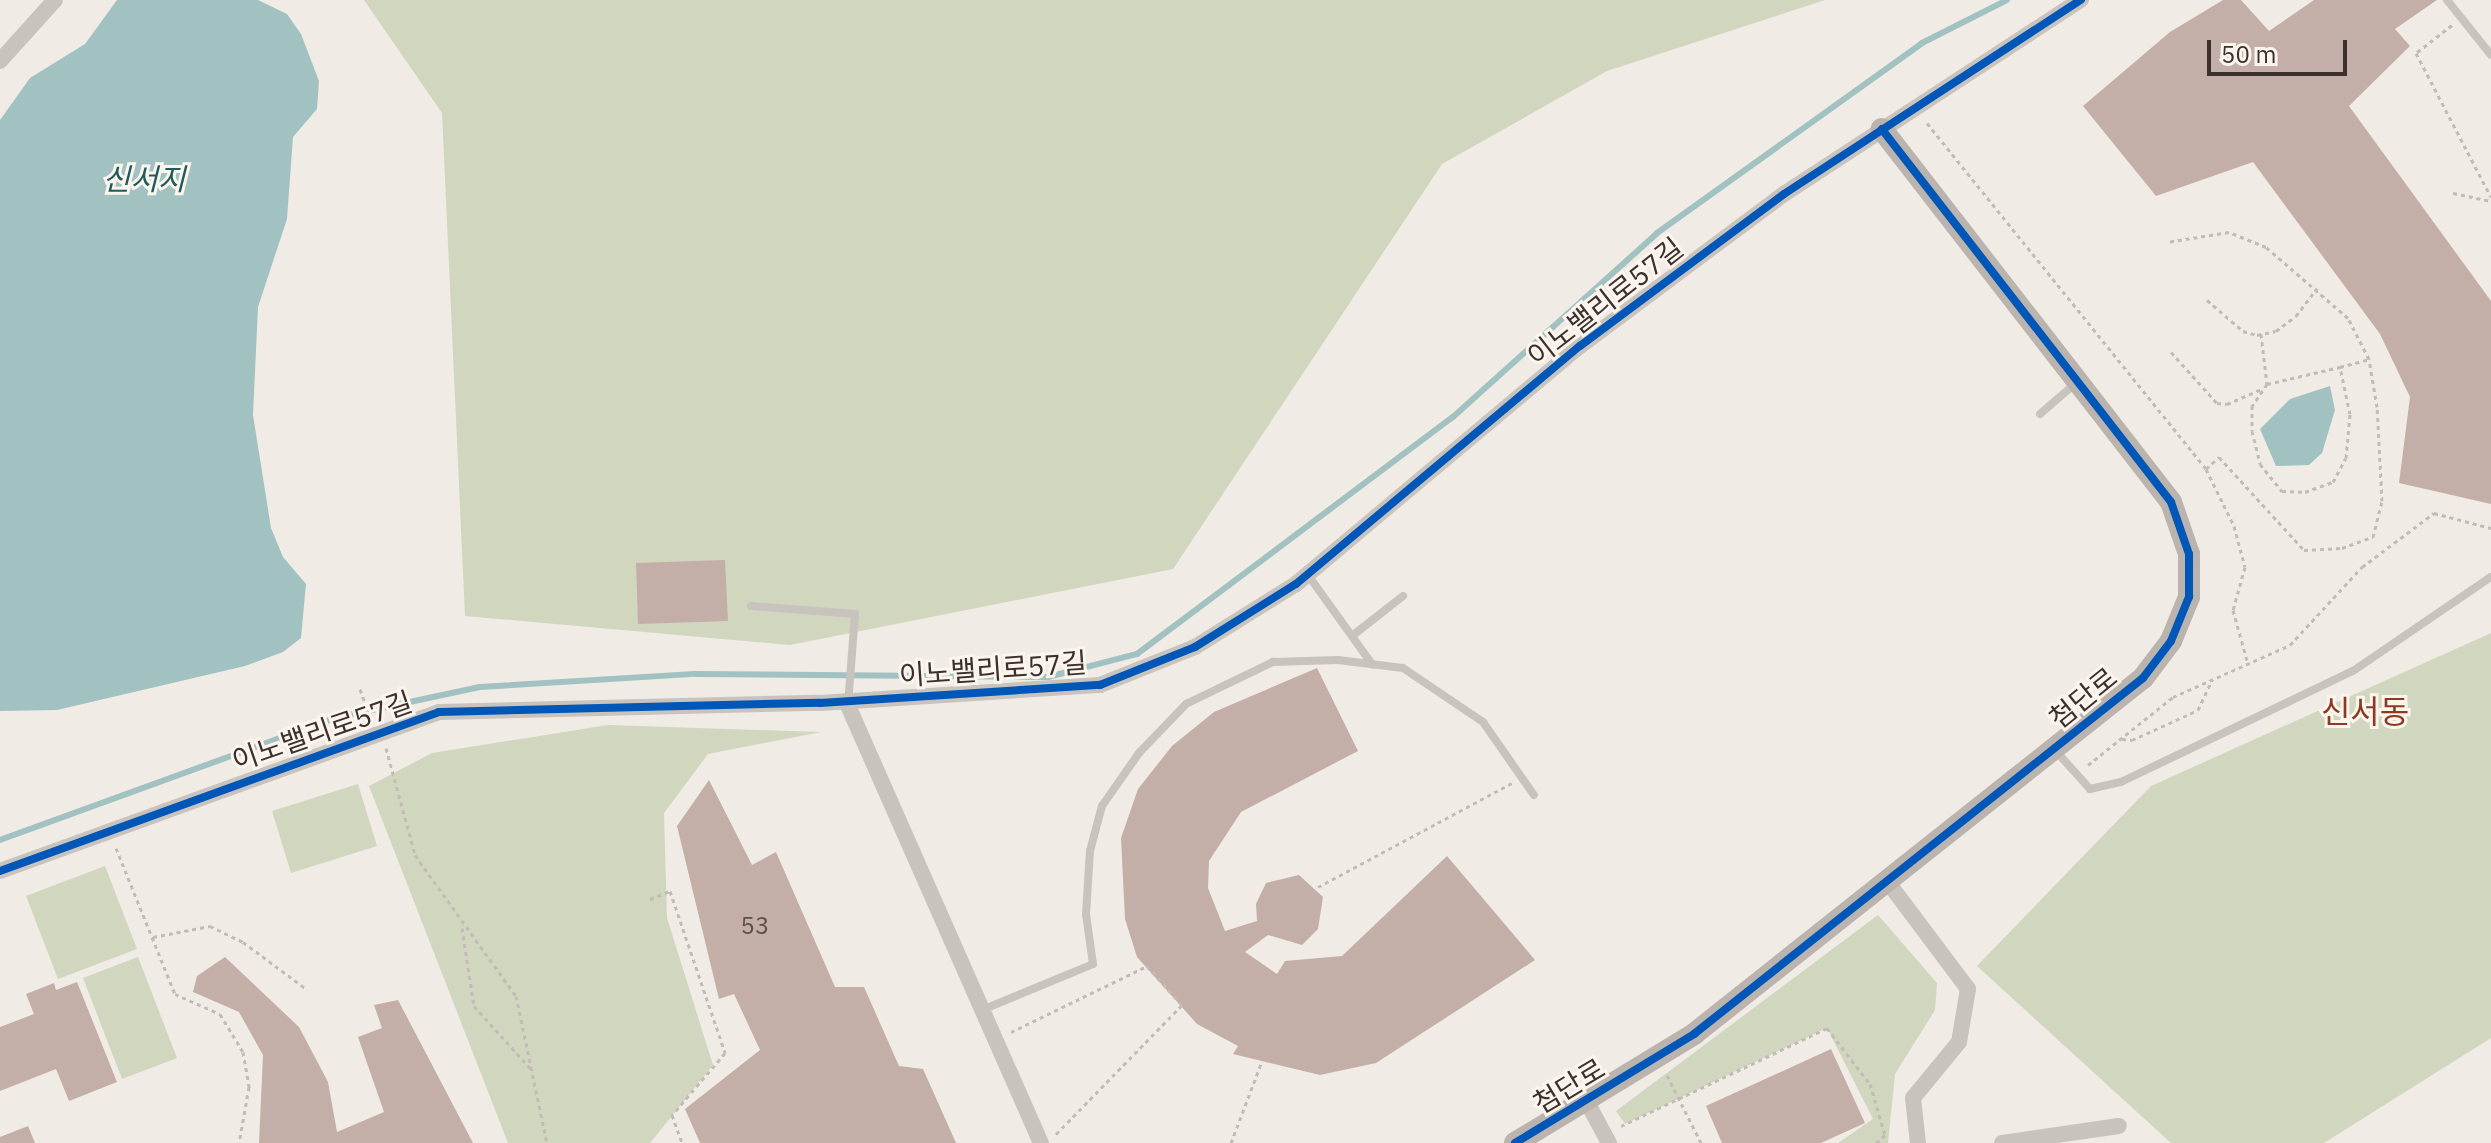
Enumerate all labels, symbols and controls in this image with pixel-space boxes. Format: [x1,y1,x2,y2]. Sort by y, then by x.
scale bar [2211,24,2351,74]
text: 50 m [2221,38,2276,70]
water label: 신서지 [103,161,185,197]
street label: 이노밸리로57길 [1521,231,1689,373]
street label: 이노밸리로57길 [898,646,1088,692]
street label: 첨단로 [2042,661,2124,735]
street label: 이노밸리로57길 [228,684,416,778]
district label: 신서동 [2321,692,2409,730]
house number: 53 [741,912,769,940]
street label: 첨단로 [1527,1052,1611,1120]

